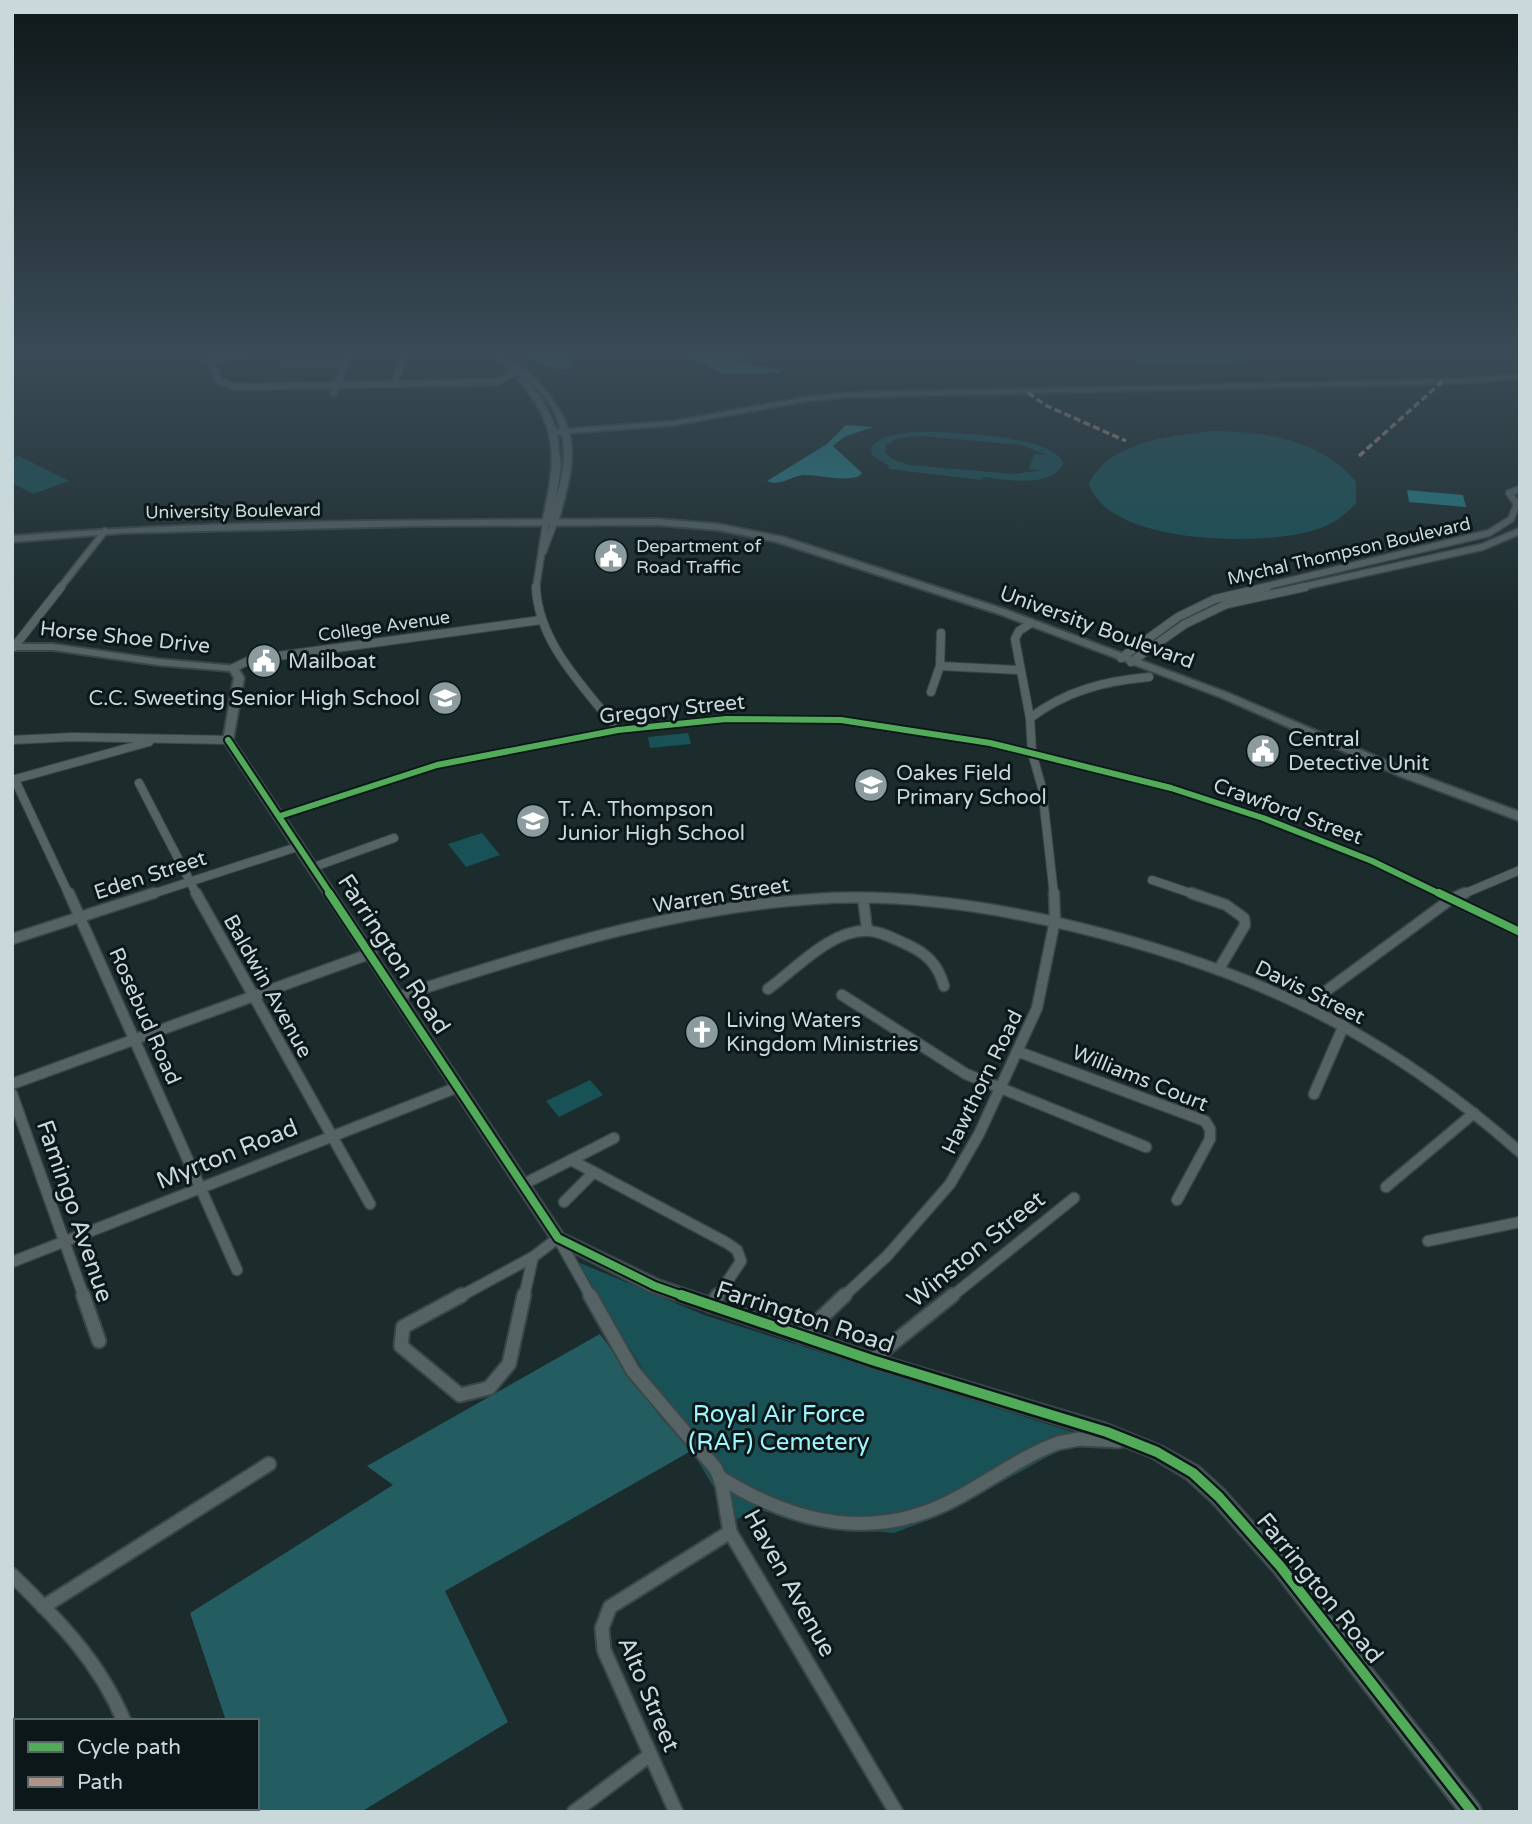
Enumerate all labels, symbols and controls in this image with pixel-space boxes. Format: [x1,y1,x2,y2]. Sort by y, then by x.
street label: University Boulevard [145,498,321,524]
street label: Mychal Thompson Boulevard [1225,512,1473,590]
place label: Department of Road Traffic [636,535,761,578]
public building icon: Department of Road Traffic [592,537,630,575]
street label: University Boulevard [996,581,1198,674]
street label: College Avenue [317,606,451,646]
street label: Horse Shoe Drive [39,616,211,659]
public building icon: Mailboat [245,642,283,680]
place label: Mailboat [288,649,376,674]
school or university icon: C.C. Sweeting Senior High School [426,679,464,717]
place label: C.C. Sweeting Senior High School [89,686,420,711]
street label: Gregory Street [598,689,746,730]
place label: Central Detective Unit [1288,727,1429,776]
public building icon: Central Detective Unit [1244,732,1282,770]
place label: Oakes Field Primary School [896,761,1047,810]
school or university icon: Oakes Field Primary School [852,766,890,804]
street label: Crawford Street [1210,773,1366,850]
place label: T. A. Thompson Junior High School [558,797,745,846]
school or university icon: T. A. Thompson Junior High School [514,802,552,840]
street label: Eden Street [91,846,209,905]
street label: Farrington Road [331,869,456,1040]
street label: Warren Street [651,872,791,919]
street label: Baldwin Avenue [218,910,317,1062]
street label: Rosebud Road [103,944,186,1089]
street label: Davis Street [1251,955,1369,1030]
street label: Hawthorn Road [937,1006,1028,1158]
place label: Living Waters Kingdom Ministries [726,1008,919,1057]
church icon: Living Waters Kingdom Ministries [683,1013,721,1051]
street label: Williams Court [1068,1040,1211,1117]
street label: Myrton Road [152,1113,302,1196]
street label: Famingo Avenue [30,1116,119,1306]
street label: Winston Street [901,1185,1051,1314]
street label: Farrington Road [712,1275,897,1360]
park label: Royal Air Force (RAF) Cemetery [688,1400,870,1457]
street label: Haven Avenue [737,1504,842,1662]
street label: Farrington Road [1250,1507,1389,1669]
street label: Alto Street [611,1632,686,1756]
legend [14,1719,259,1810]
text: Cycle path [77,1735,181,1760]
text: Path [77,1770,123,1795]

